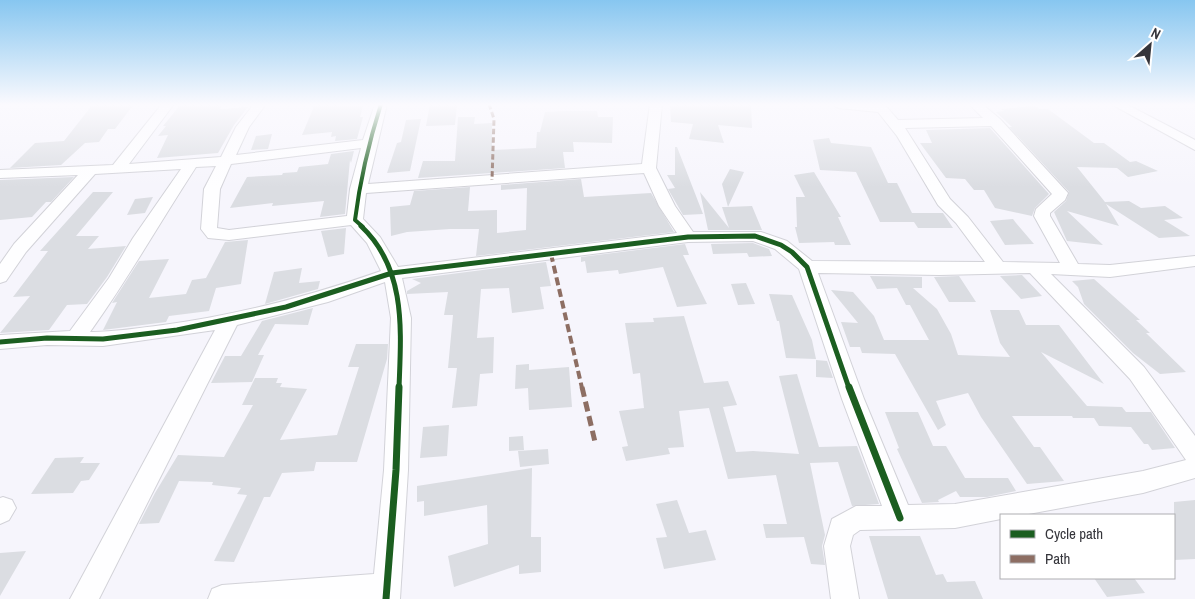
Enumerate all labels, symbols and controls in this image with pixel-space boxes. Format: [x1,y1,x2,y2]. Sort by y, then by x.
north arrow [1125,20,1175,70]
text: N [1148,24,1164,43]
legend [1000,514,1175,579]
text: Cycle path [1045,523,1103,544]
text: Path [1045,548,1070,569]

